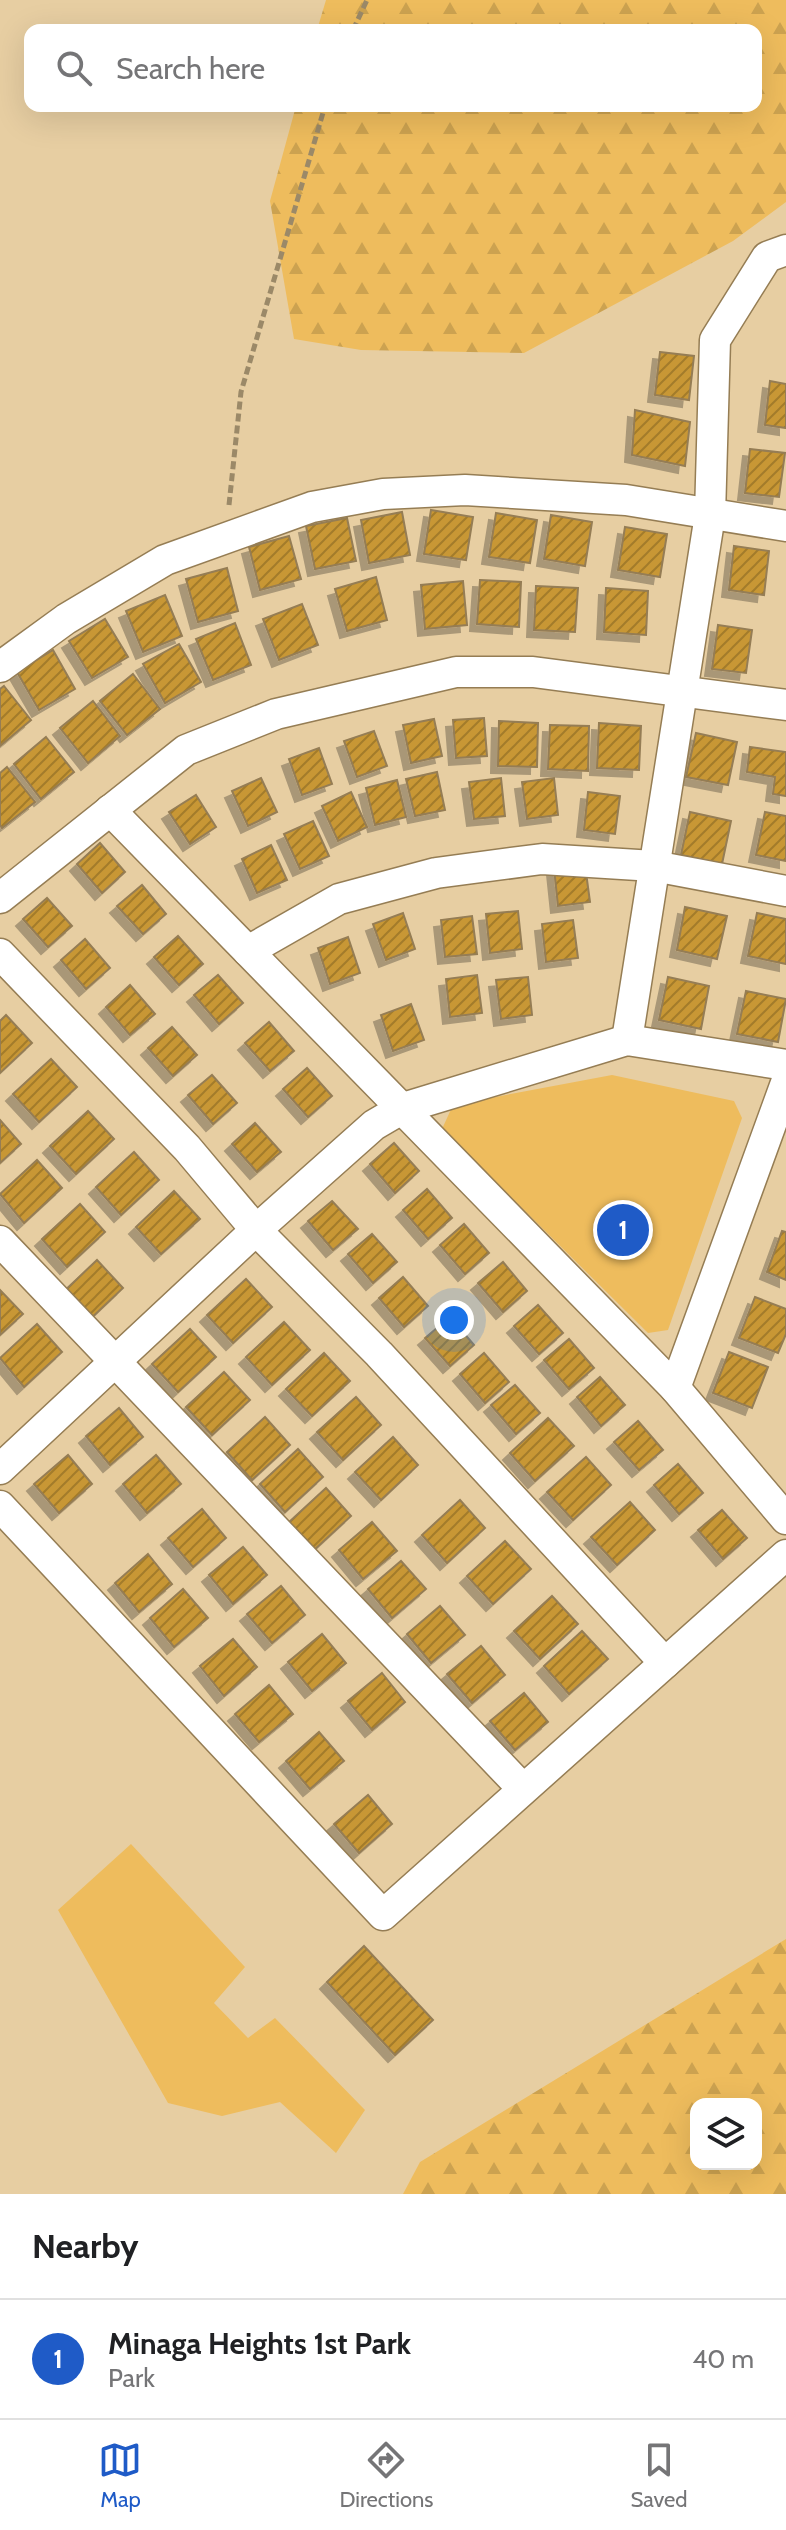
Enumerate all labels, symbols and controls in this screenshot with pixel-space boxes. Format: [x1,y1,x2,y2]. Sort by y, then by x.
search box [24,24,762,112]
icon: search [52,46,96,90]
text: Search here [116,50,265,87]
pin: 1 [597,1200,649,1260]
your location [434,1300,474,1340]
map controls [690,2098,762,2170]
button: layers [690,2098,762,2170]
text: Nearby [32,2225,139,2267]
text: Minaga Heights 1st Park [108,2325,411,2362]
text: 1 [53,2343,63,2375]
text: 40 m [692,2343,754,2375]
text: Park [108,2362,155,2394]
tab: Map [98,2438,142,2513]
tab: Directions [339,2438,433,2513]
tab: Saved [630,2438,688,2513]

